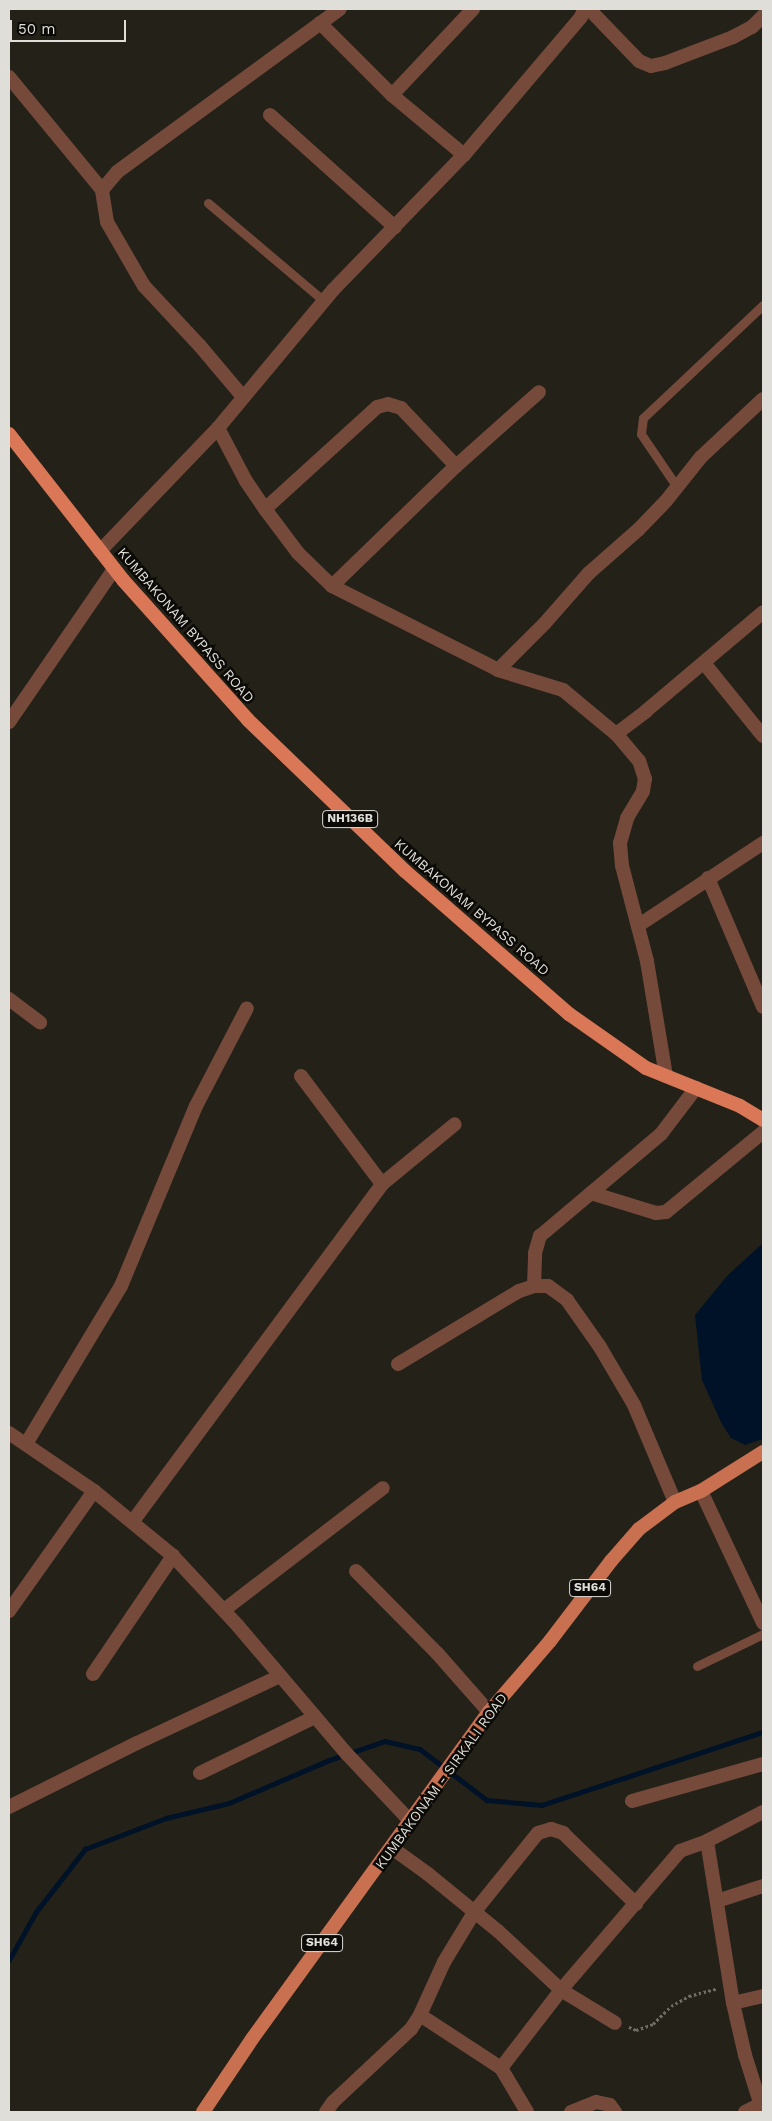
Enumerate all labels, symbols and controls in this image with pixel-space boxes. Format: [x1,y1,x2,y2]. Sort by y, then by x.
scale bar [12,10,129,42]
text: 50 m [18,20,55,38]
street label: KUMBAKONAM BYPASS ROAD [114,544,258,706]
road number: NH136B [321,810,379,829]
street label: KUMBAKONAM BYPASS ROAD [391,835,553,979]
road number: SH64 [569,1579,611,1598]
street label: KUMBAKONAM - SIRKALI ROAD [371,1690,511,1872]
road number: SH64 [301,1934,343,1952]

